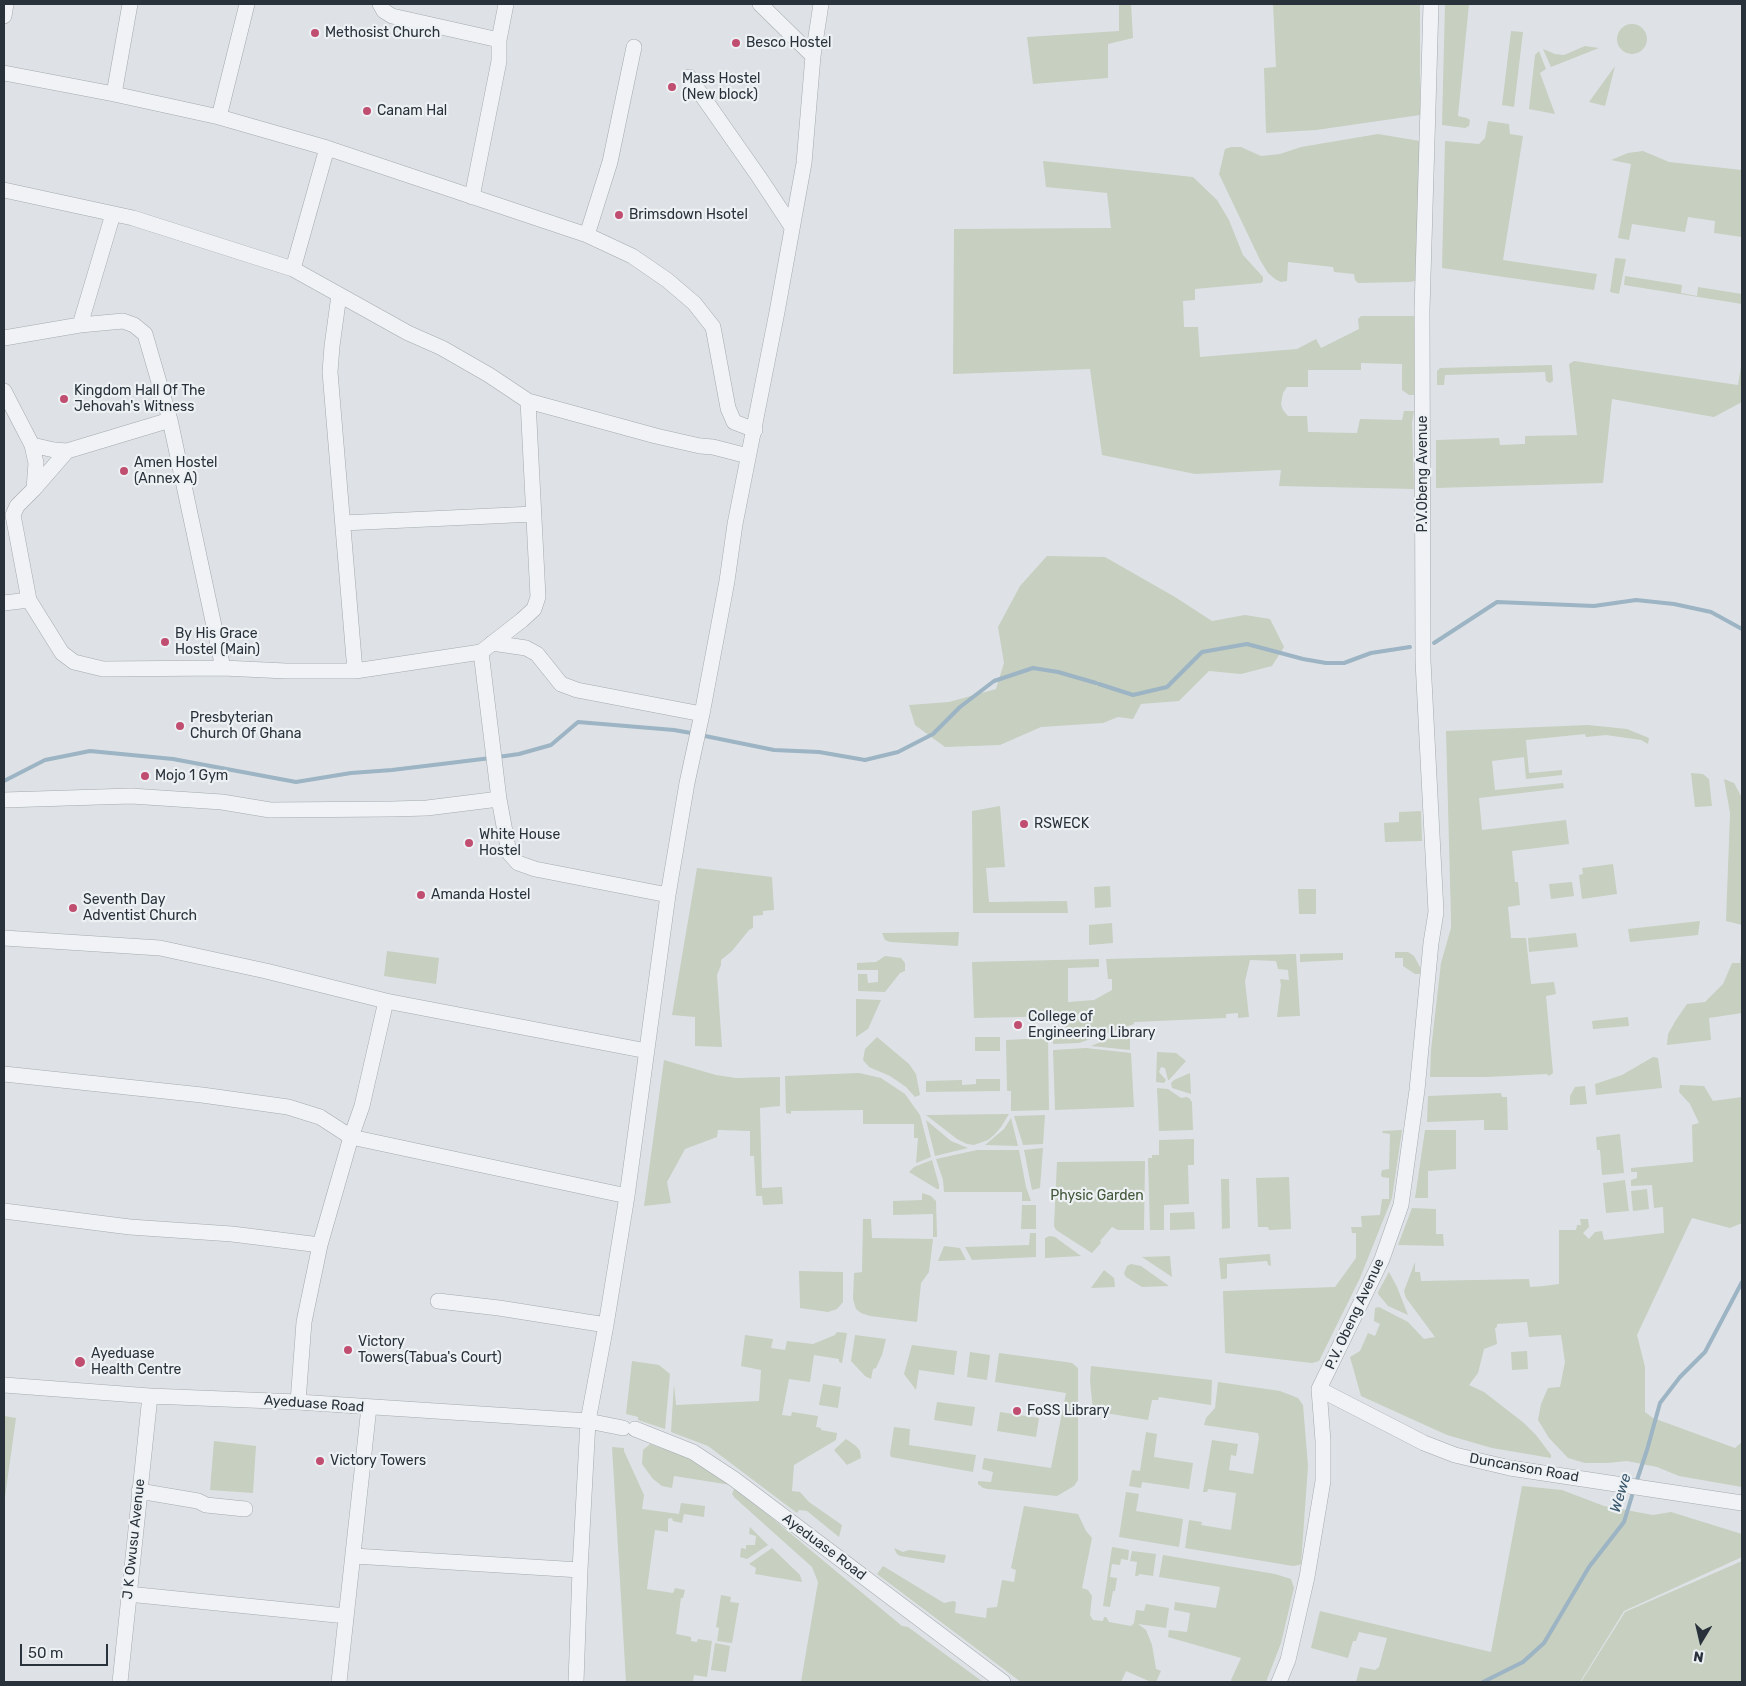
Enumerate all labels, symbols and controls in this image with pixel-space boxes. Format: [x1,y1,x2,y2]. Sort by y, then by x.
place label: Methosist Church [325,25,440,41]
marker: Methosist Church [309,27,321,39]
place label: Besco Hostel [746,35,831,51]
marker: Besco Hostel [730,37,742,49]
place label: Mass Hostel (New block) [682,71,760,104]
marker: Mass Hostel (New block) [666,81,678,93]
place label: Canam Hal [377,103,447,119]
marker: Canam Hal [361,105,373,117]
place label: Brimsdown Hsotel [629,207,748,223]
marker: Brimsdown Hsotel [613,209,625,221]
place label: Kingdom Hall Of The Jehovah's Witness [74,383,205,416]
marker: Kingdom Hall Of The Jehovah's Witness [58,393,70,405]
street label: P.V.Obeng Avenue [1415,416,1431,532]
place label: Amen Hostel (Annex A) [134,455,217,488]
marker: Amen Hostel (Annex A) [118,465,130,477]
place label: By His Grace Hostel (Main) [175,626,260,658]
marker: By His Grace Hostel (Main) [159,636,171,648]
place label: Presbyterian Church Of Ghana [190,710,301,742]
marker: Presbyterian Church Of Ghana [174,720,186,732]
place label: Mojo 1 Gym [155,768,228,784]
marker: Mojo 1 Gym [139,770,151,782]
place label: RSWECK [1034,816,1089,832]
marker: RSWECK [1018,818,1030,830]
place label: White House Hostel [479,827,560,860]
marker: White House Hostel [463,837,475,849]
place label: Amanda Hostel [431,887,530,903]
marker: Amanda Hostel [415,889,427,901]
place label: Seventh Day Adventist Church [83,892,197,924]
marker: Seventh Day Adventist Church [67,902,79,914]
place label: College of Engineering Library [1028,1009,1155,1042]
marker: College of Engineering Library [1012,1019,1024,1031]
park label: Physic Garden [1050,1188,1144,1204]
street label: P.V. Obeng Avenue [1322,1256,1388,1372]
place label: Victory Towers(Tabua's Court) [358,1334,502,1366]
marker: Victory Towers(Tabua's Court) [342,1344,354,1356]
place label: Ayeduase Health Centre [91,1346,181,1378]
marker: Ayeduase Health Centre [73,1355,87,1369]
street label: Ayeduase Road [263,1392,365,1416]
place label: FoSS Library [1027,1403,1109,1419]
marker: FoSS Library [1011,1405,1023,1417]
street label: Duncanson Road [1468,1450,1580,1486]
place label: Victory Towers [330,1453,426,1469]
marker: Victory Towers [314,1455,326,1467]
water label: Wewe [1607,1471,1635,1515]
street label: J K Owusu Avenue [119,1478,149,1600]
street label: Ayeduase Road [779,1510,869,1584]
north arrow [1676,1616,1726,1666]
scale bar [22,1634,110,1666]
text: 50 m [28,1644,63,1662]
text: N [1692,1647,1705,1665]

